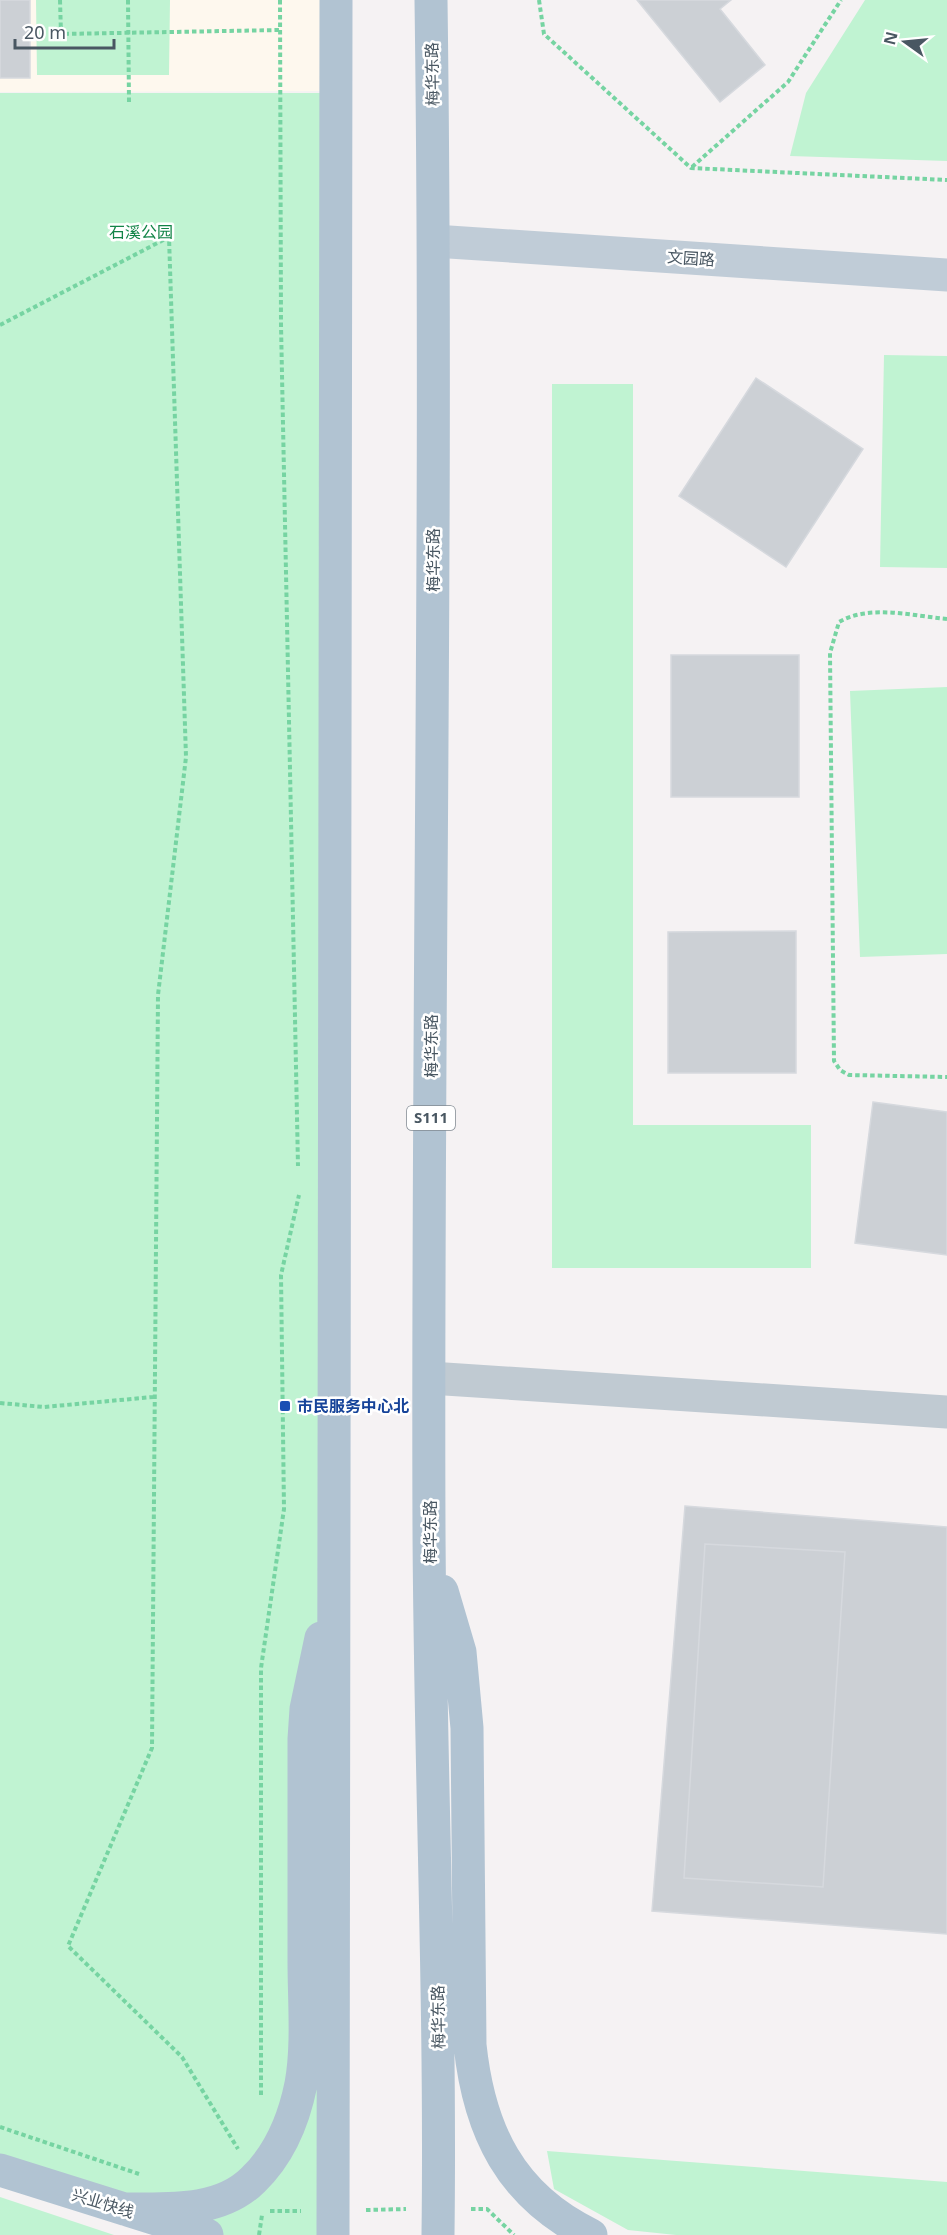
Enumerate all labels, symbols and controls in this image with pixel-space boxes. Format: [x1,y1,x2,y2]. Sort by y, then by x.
scale bar [15,12,114,50]
north arrow [875,12,935,72]
text: 20 m [24,20,66,44]
text: N [878,29,903,47]
street label: 梅华东路 [420,42,444,106]
park label: 石溪公园 [109,221,173,243]
street label: 文园路 [666,245,716,271]
street label: 梅华东路 [422,528,444,592]
street label: 梅华东路 [420,1014,442,1078]
road number: S111 [407,1106,455,1130]
place label: 市民服务中心北 [297,1395,409,1417]
marker: 市民服务中心北 [278,1399,292,1413]
street label: 梅华东路 [419,1500,441,1564]
street label: 梅华东路 [426,1985,450,2049]
street label: 兴业快线 [69,2183,137,2223]

